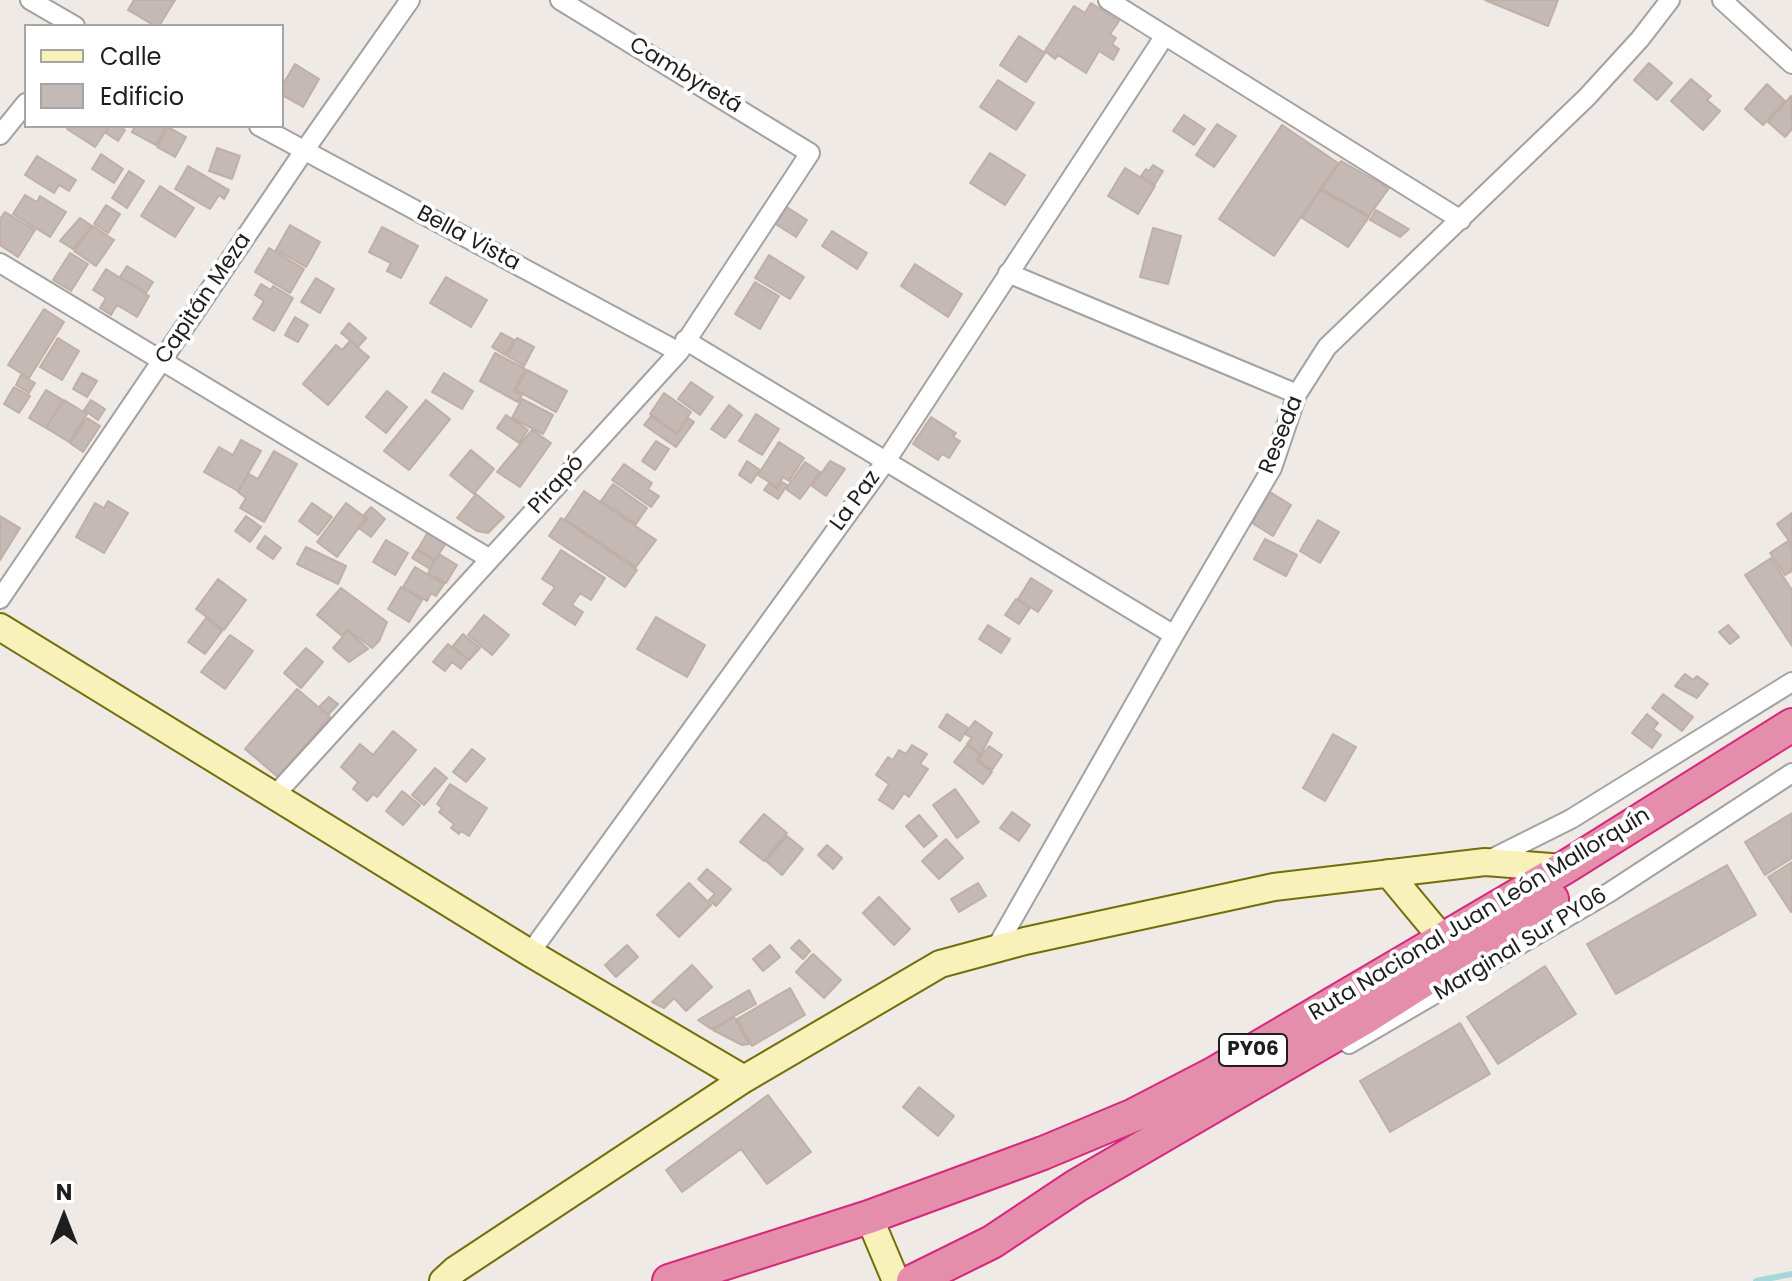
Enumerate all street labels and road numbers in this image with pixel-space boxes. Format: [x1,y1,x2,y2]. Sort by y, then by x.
street label: Cambyretá [624,32,746,120]
street label: Bella Vista [412,201,524,277]
street label: Capitán Meza [150,228,258,370]
street label: Reseda [1254,392,1310,478]
street label: Pirapó [524,450,590,520]
street label: La Paz [825,466,887,536]
street label: Ruta Nacional Juan León Mallorquín [1305,803,1655,1027]
street label: Marginal Sur PY06 [1430,883,1612,1007]
road number: PY06 [1219,1034,1287,1066]

